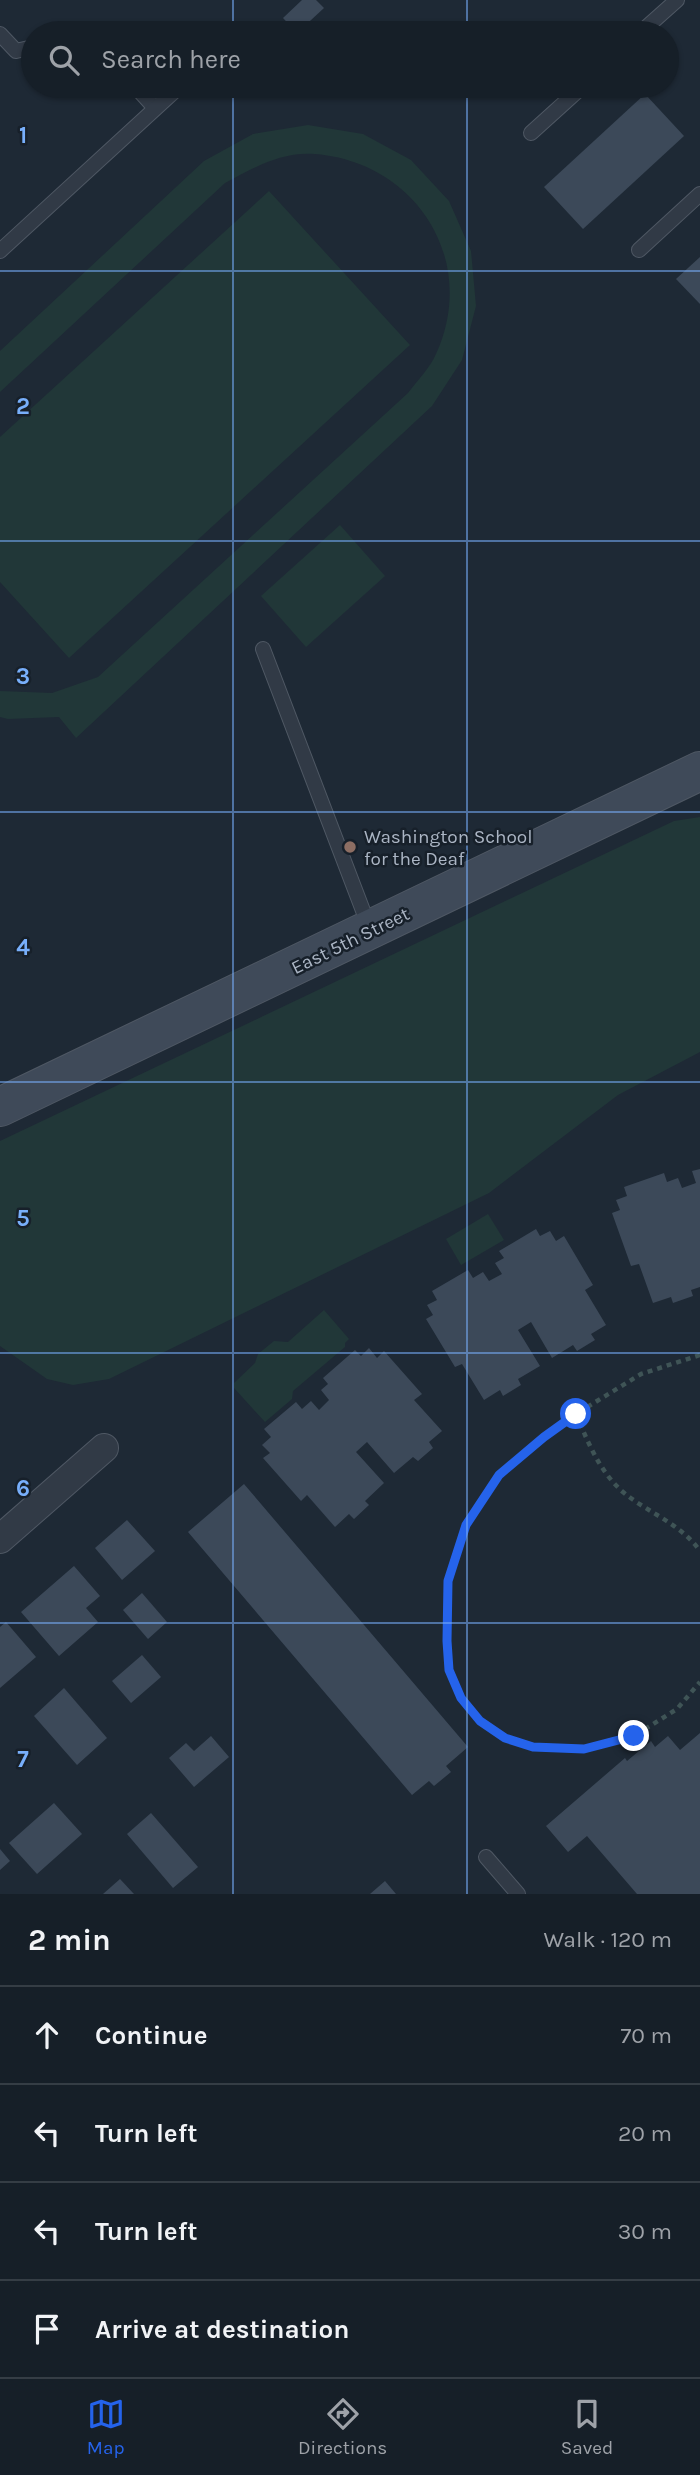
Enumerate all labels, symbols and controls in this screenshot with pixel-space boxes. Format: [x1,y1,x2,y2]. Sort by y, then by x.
search box [21,21,679,98]
icon: search [45,41,83,79]
text: Search here [101,44,241,75]
text: 1 [19,122,27,149]
text: 2 [16,393,30,420]
text: 3 [16,663,30,690]
place label: Washington School for the Deaf [364,826,533,870]
marker: Washington School for the Deaf [342,839,358,855]
street label: East 5th Street [288,903,413,979]
text: 4 [16,934,30,961]
text: 5 [16,1205,30,1232]
route start [560,1398,591,1429]
text: 6 [16,1475,30,1502]
route end [618,1720,649,1751]
text: 7 [17,1746,29,1773]
text: 2 min [28,1922,111,1958]
text: Walk · 120 m [544,1926,672,1953]
icon: ahead [28,2016,66,2054]
text: Continue [95,2020,207,2051]
text: 70 m [621,2022,672,2049]
icon: left [28,2114,66,2152]
text: Turn left [95,2118,197,2149]
text: 20 m [618,2120,672,2147]
icon: left [28,2212,66,2250]
text: Turn left [95,2216,197,2247]
text: 30 m [618,2218,672,2245]
icon: arrive [28,2310,66,2348]
text: Arrive at destination [95,2314,349,2345]
tab: Map [87,2395,125,2459]
tab: Directions [298,2395,387,2459]
tab: Saved [561,2395,613,2459]

